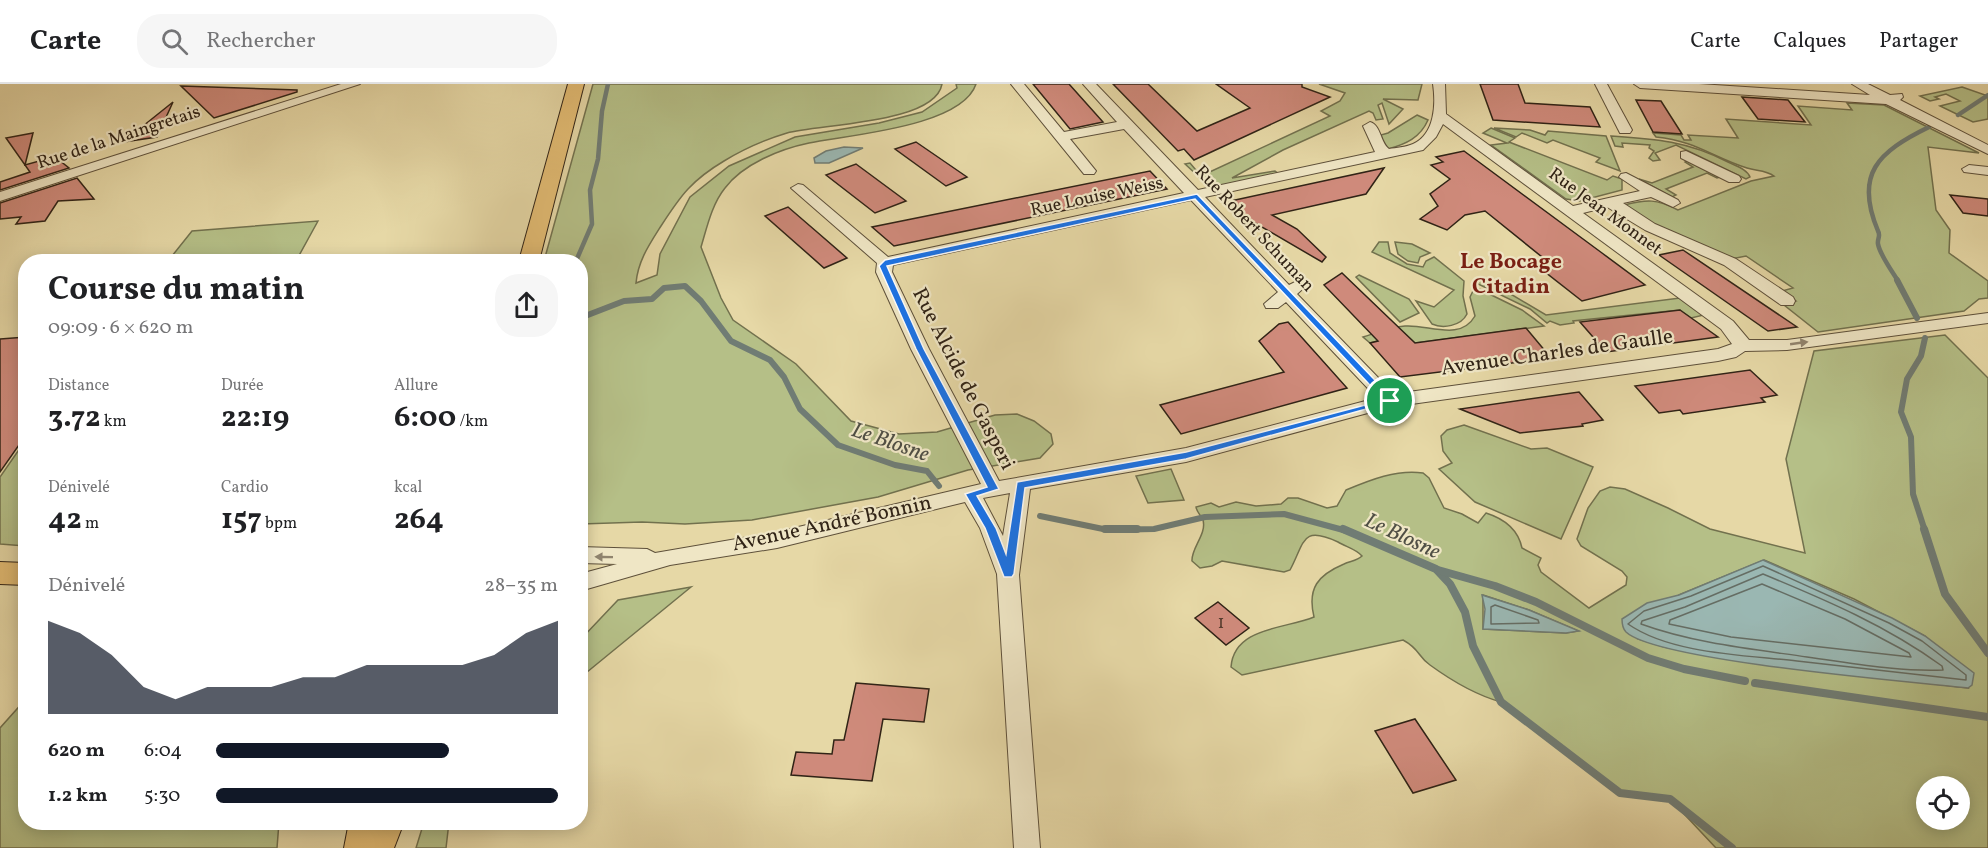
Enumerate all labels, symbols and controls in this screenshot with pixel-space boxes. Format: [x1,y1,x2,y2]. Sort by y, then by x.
search box [137,14,557,68]
text: Carte [30,22,101,61]
icon: search [158,25,191,58]
text: Rechercher [206,26,315,57]
text: Carte [1690,27,1741,56]
text: Calques [1774,27,1846,56]
text: Partager [1879,27,1958,56]
street label: Rue de la Maingretais [34,100,204,176]
street label: Rue Robert Schuman [1188,160,1320,298]
street label: Rue Jean Monnet [1543,162,1667,262]
street label: Rue Louise Weiss [1028,171,1166,223]
district label: Le Bocage Citadin [1460,247,1562,303]
text: Course du matin [48,268,305,314]
button: share [495,274,558,337]
street label: Rue Alcide de Gasperi [904,283,1022,475]
text: 09:09 · 6 × 620 m [48,314,193,342]
street label: Avenue Charles de Gaulle [1439,322,1675,384]
one-way arrow [1790,339,1809,348]
text: Distance [48,375,109,397]
text: Durée [221,375,264,397]
text: Allure [394,375,438,397]
pin [1364,375,1415,426]
icon: arrive [1373,384,1406,417]
text: 3.72 [48,397,101,439]
text: 22:19 [221,397,289,439]
text: 6:00 [394,397,456,439]
text: km [101,411,127,433]
text: /km [456,411,488,433]
water label: Le Blosne [847,415,933,471]
text: Dénivelé [48,477,110,499]
text: Cardio [221,477,268,499]
text: kcal [394,477,422,499]
street label: Avenue André Bonnin [730,489,934,559]
text: 42 [48,499,82,541]
text: 157 [221,499,262,541]
text: 264 [394,499,444,541]
water label: Le Blosne [1359,506,1445,568]
text: m [82,513,99,535]
text: bpm [262,513,297,535]
one-way arrow [595,552,614,561]
text: Dénivelé [48,572,125,600]
text: 28–35 m [484,572,558,600]
house number: 1 [1218,611,1224,636]
text: 620 m [48,737,105,765]
text: 6:04 [144,737,182,765]
map controls [1916,776,1970,830]
button: locate [1916,776,1970,830]
text: 1.2 km [48,782,108,810]
text: 5:30 [144,782,180,810]

